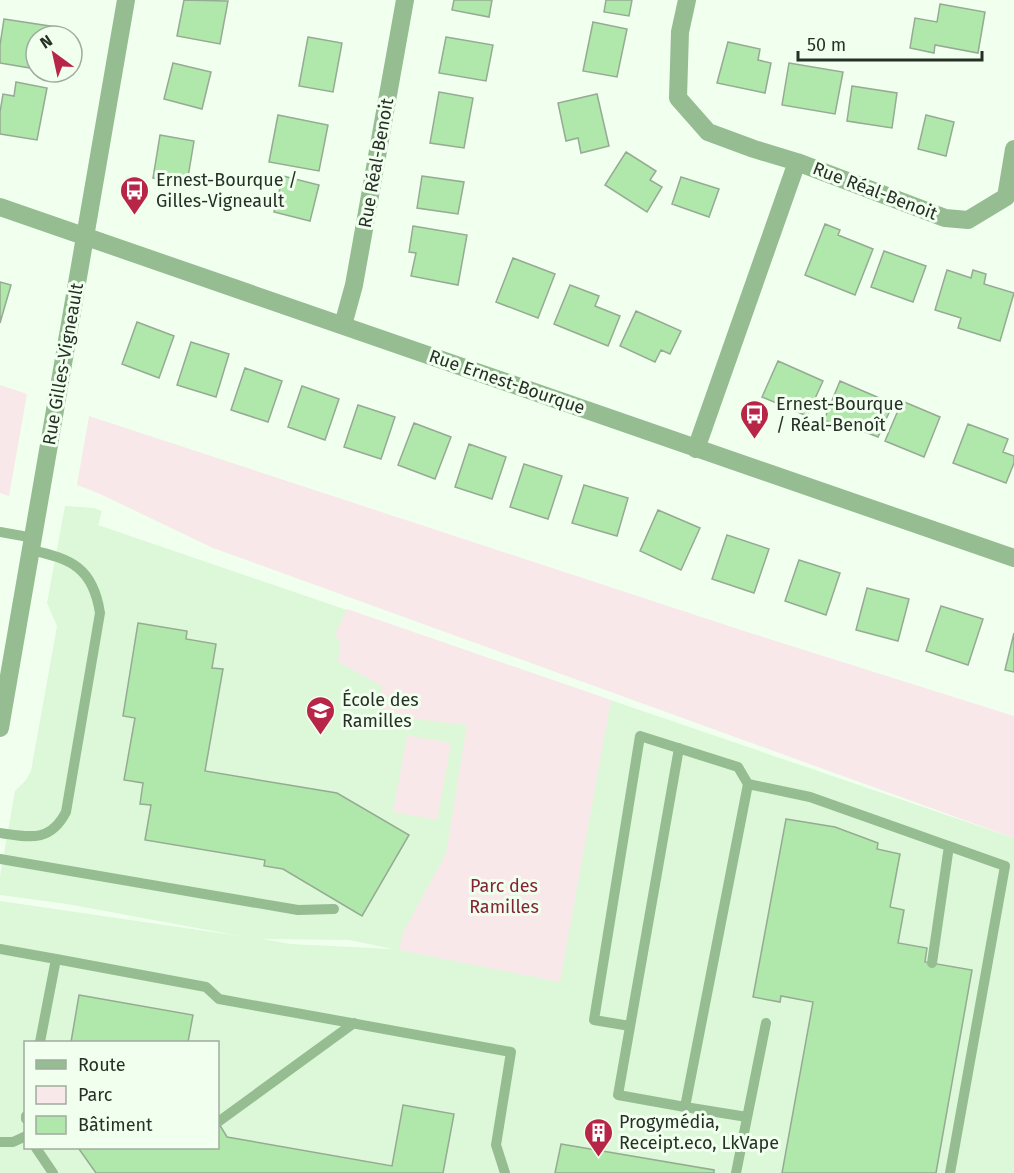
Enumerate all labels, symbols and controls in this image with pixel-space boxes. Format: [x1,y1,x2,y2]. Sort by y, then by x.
north arrow [24,24,84,84]
scale bar [798,24,982,62]
text: N [36,31,56,53]
text: 50 m [807,34,846,56]
street label: Rue Réal-Benoit [354,96,398,230]
street label: Rue Réal-Benoit [810,157,941,225]
place label: Ernest-Bourque / Gilles-Vigneault [156,169,298,212]
bus stop icon: Ernest-Bourque / Gilles-Vigneault [119,174,151,216]
street label: Rue Gilles-Vigneault [38,281,88,447]
street label: Rue Ernest-Bourque [426,345,588,419]
place label: Ernest-Bourque / Réal-Benoît [776,393,904,436]
bus stop icon: Ernest-Bourque / Réal-Benoît [739,398,771,440]
place label: École des Ramilles [342,688,419,732]
school or university icon: École des Ramilles [305,694,337,736]
park label: Parc des Ramilles [469,875,539,918]
legend [24,1041,219,1149]
text: Route [78,1054,126,1076]
text: Parc [78,1084,113,1106]
place label: Progymédia, Receipt.eco, LkVape [619,1111,779,1154]
text: Bâtiment [78,1114,153,1136]
building icon: Progymédia, Receipt.eco, LkVape [582,1116,614,1158]

